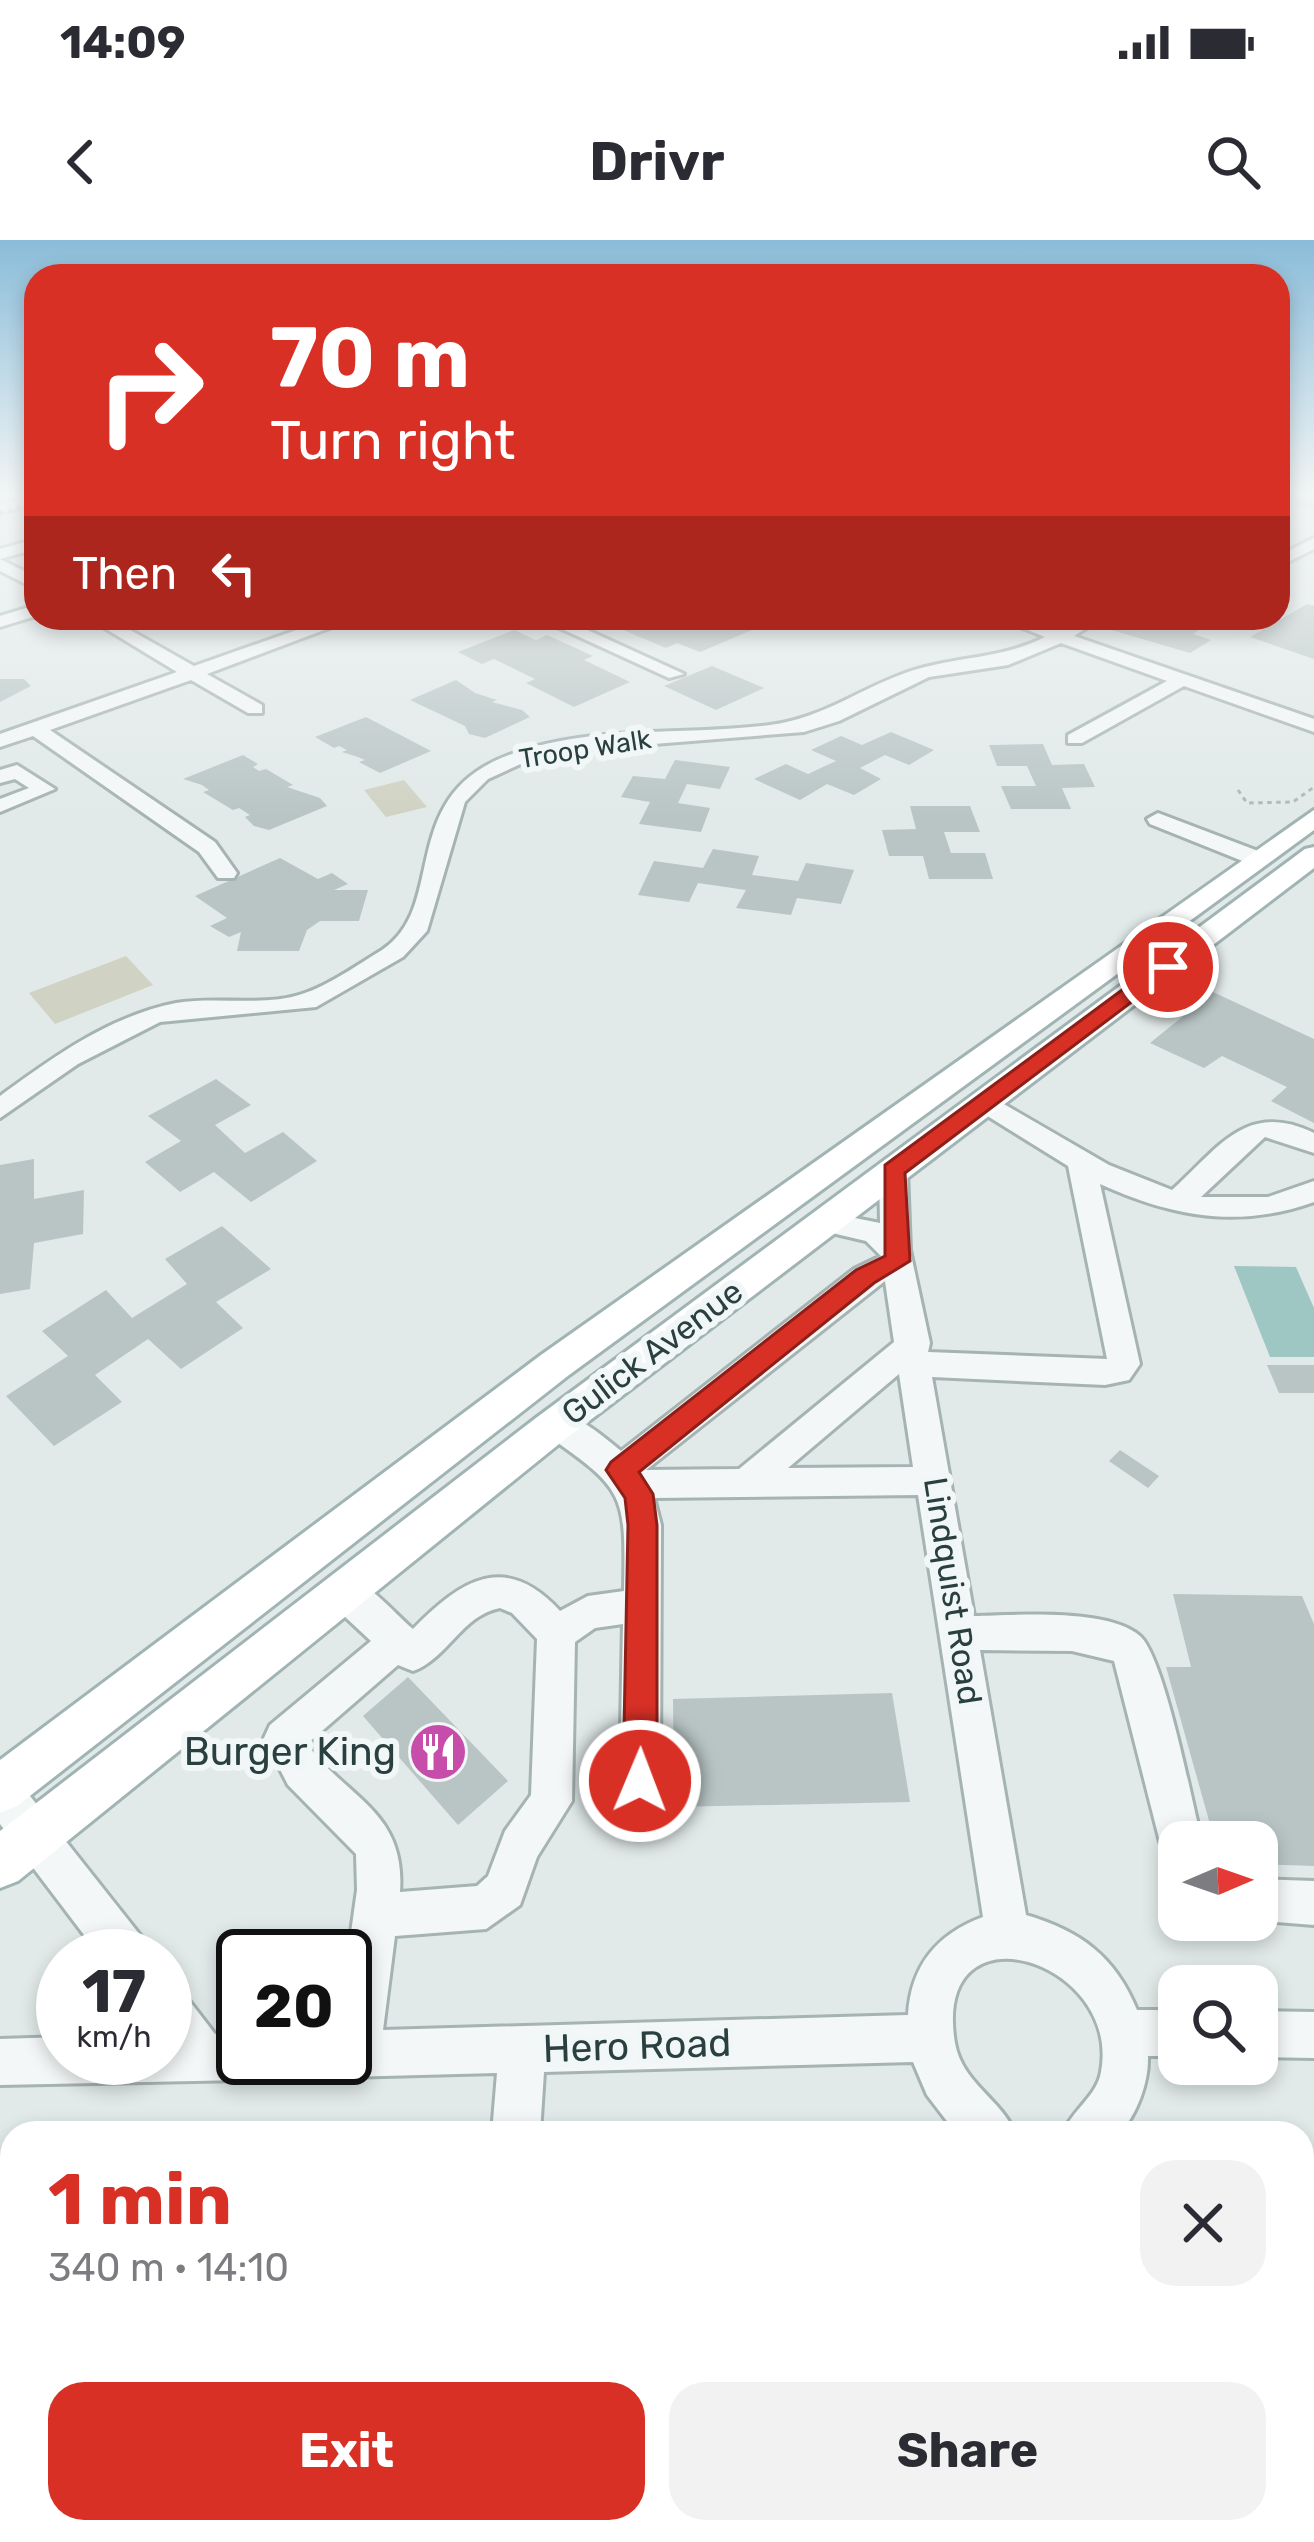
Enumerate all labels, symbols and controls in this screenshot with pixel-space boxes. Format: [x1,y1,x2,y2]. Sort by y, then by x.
text: 14:09 [60,16,186,69]
icon: back [48,129,114,195]
icon: search [1200,129,1266,195]
text: Drivr [589,130,725,194]
text: 70 m [270,308,470,408]
icon: right [72,312,228,468]
text: Turn right [270,409,515,473]
icon: left [201,540,267,606]
text: Then [72,547,177,600]
street label: Troop Walk [517,723,653,775]
pin [1117,916,1219,1018]
icon: arrive [1135,934,1201,1000]
street label: Gulick Avenue [554,1271,750,1433]
street label: Lindquist Road [916,1475,990,1707]
position arrow [577,1718,703,1844]
restaurant icon: Burger King [407,1721,469,1783]
place label: Burger King [184,1729,396,1775]
north arrow [1158,1821,1278,1941]
map controls [1158,1821,1278,2085]
speed limit sign: 20 [216,1929,372,2085]
text: 17 [82,1956,146,2027]
button: search [1158,1965,1278,2085]
text: km/h [77,2019,151,2055]
street label: Hero Road [542,2020,732,2072]
text: 1 min [48,2157,232,2242]
button: close [1140,2160,1266,2286]
text: 340 m · 14:10 [48,2245,289,2291]
button: Exit [48,2382,645,2520]
button: Share [669,2382,1266,2520]

